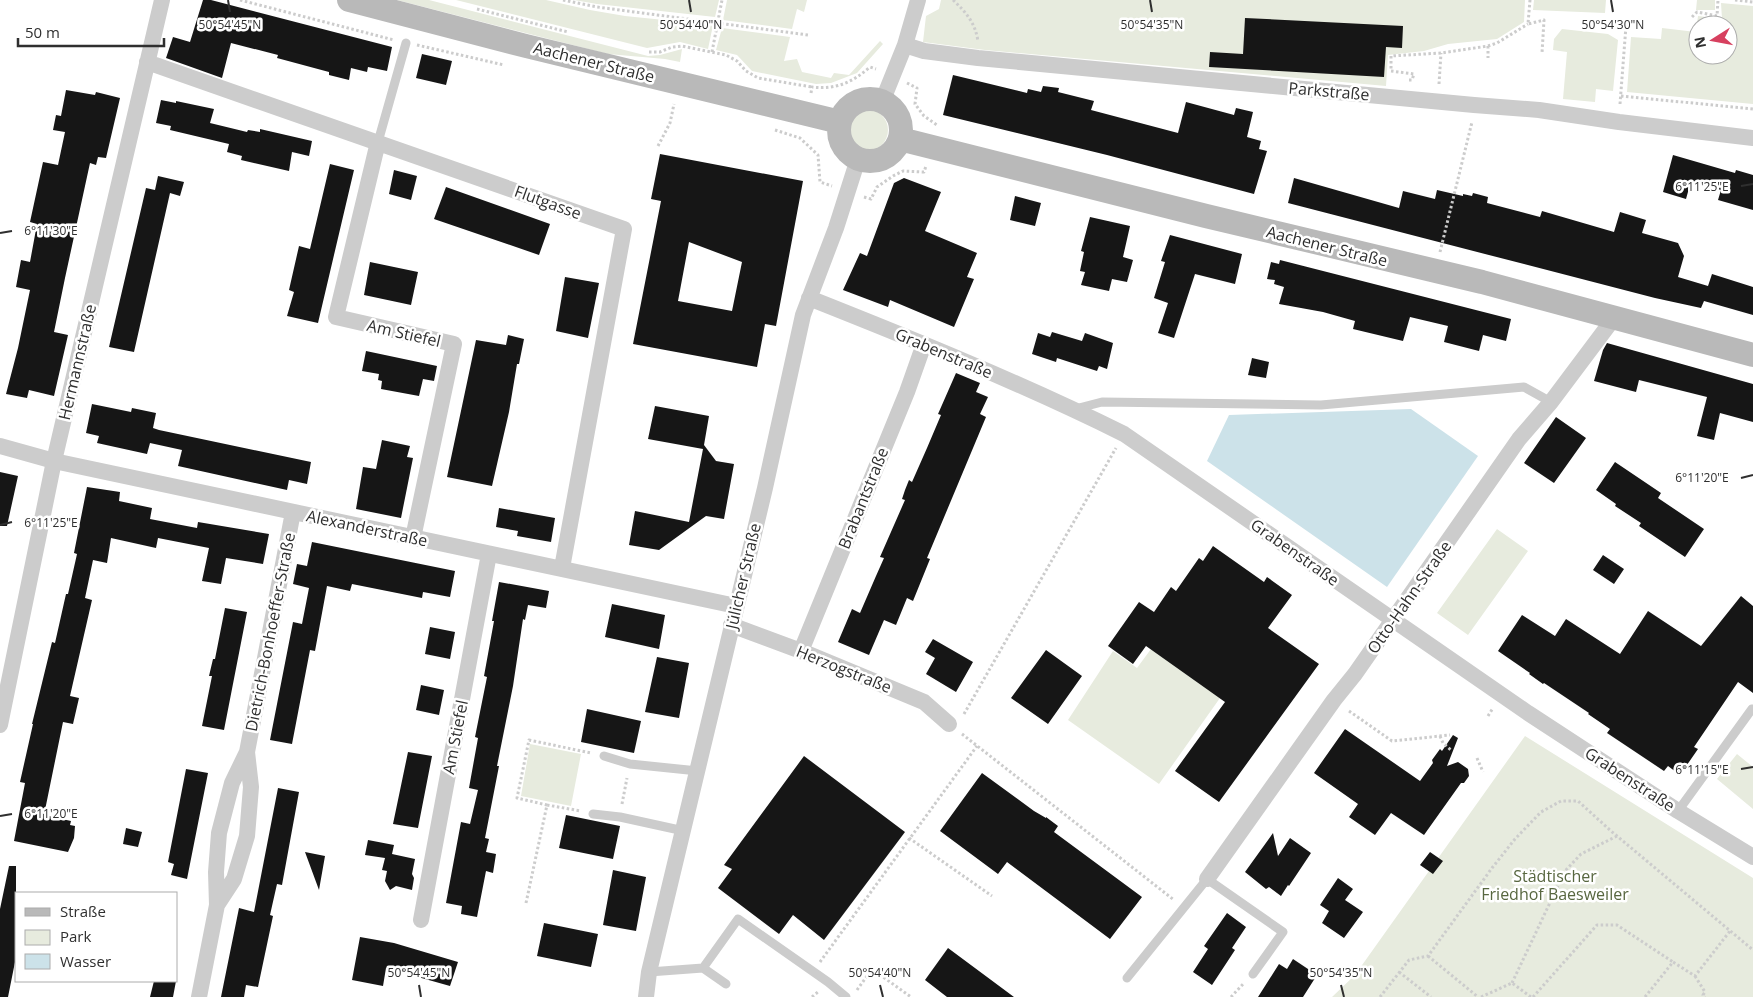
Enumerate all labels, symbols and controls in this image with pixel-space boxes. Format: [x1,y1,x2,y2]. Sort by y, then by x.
scale bar [18,15,164,47]
north arrow [1688,15,1738,65]
text: 50°54'45"N [199,16,261,33]
text: 50°54'40"N [660,16,722,33]
text: 50°54'35"N [1121,16,1183,33]
text: 50°54'30"N [1582,16,1644,33]
text: 50 m [25,22,60,42]
text: N [1689,35,1710,50]
street label: Aachener Straße [531,36,657,88]
street label: Parkstraße [1288,77,1370,105]
text: 6°11'25"E [1675,178,1729,195]
street label: Flutgasse [512,180,584,224]
street label: Aachener Straße [1264,220,1390,272]
text: 6°11'30"E [24,222,78,239]
street label: Hermannstraße [53,302,101,422]
street label: Am Stiefel [365,314,443,352]
street label: Grabenstraße [892,323,996,383]
street label: Brabantstraße [833,444,893,552]
text: 6°11'20"E [1675,469,1729,486]
street label: Alexanderstraße [304,504,430,552]
street label: Grabenstraße [1246,513,1344,591]
text: 6°11'25"E [24,514,78,531]
street label: Jülicher Straße [720,521,766,633]
street label: Dietrich-Bonhoeffer-Straße [240,531,300,733]
street label: Otto-Hahn-Straße [1362,536,1456,658]
street label: Herzogstraße [793,640,895,698]
street label: Am Stiefel [437,698,473,776]
street label: Grabenstraße [1581,742,1679,816]
text: 6°11'15"E [1675,761,1729,778]
text: 6°11'20"E [24,805,78,822]
park label: Städtischer Friedhof Baesweiler [1481,865,1629,905]
legend [15,892,178,982]
text: Straße [60,901,106,921]
text: Park [60,926,91,946]
text: Wasser [60,951,111,971]
text: 50°54'45"N [388,964,450,981]
text: 50°54'40"N [849,964,911,981]
text: 50°54'35"N [1310,964,1372,981]

